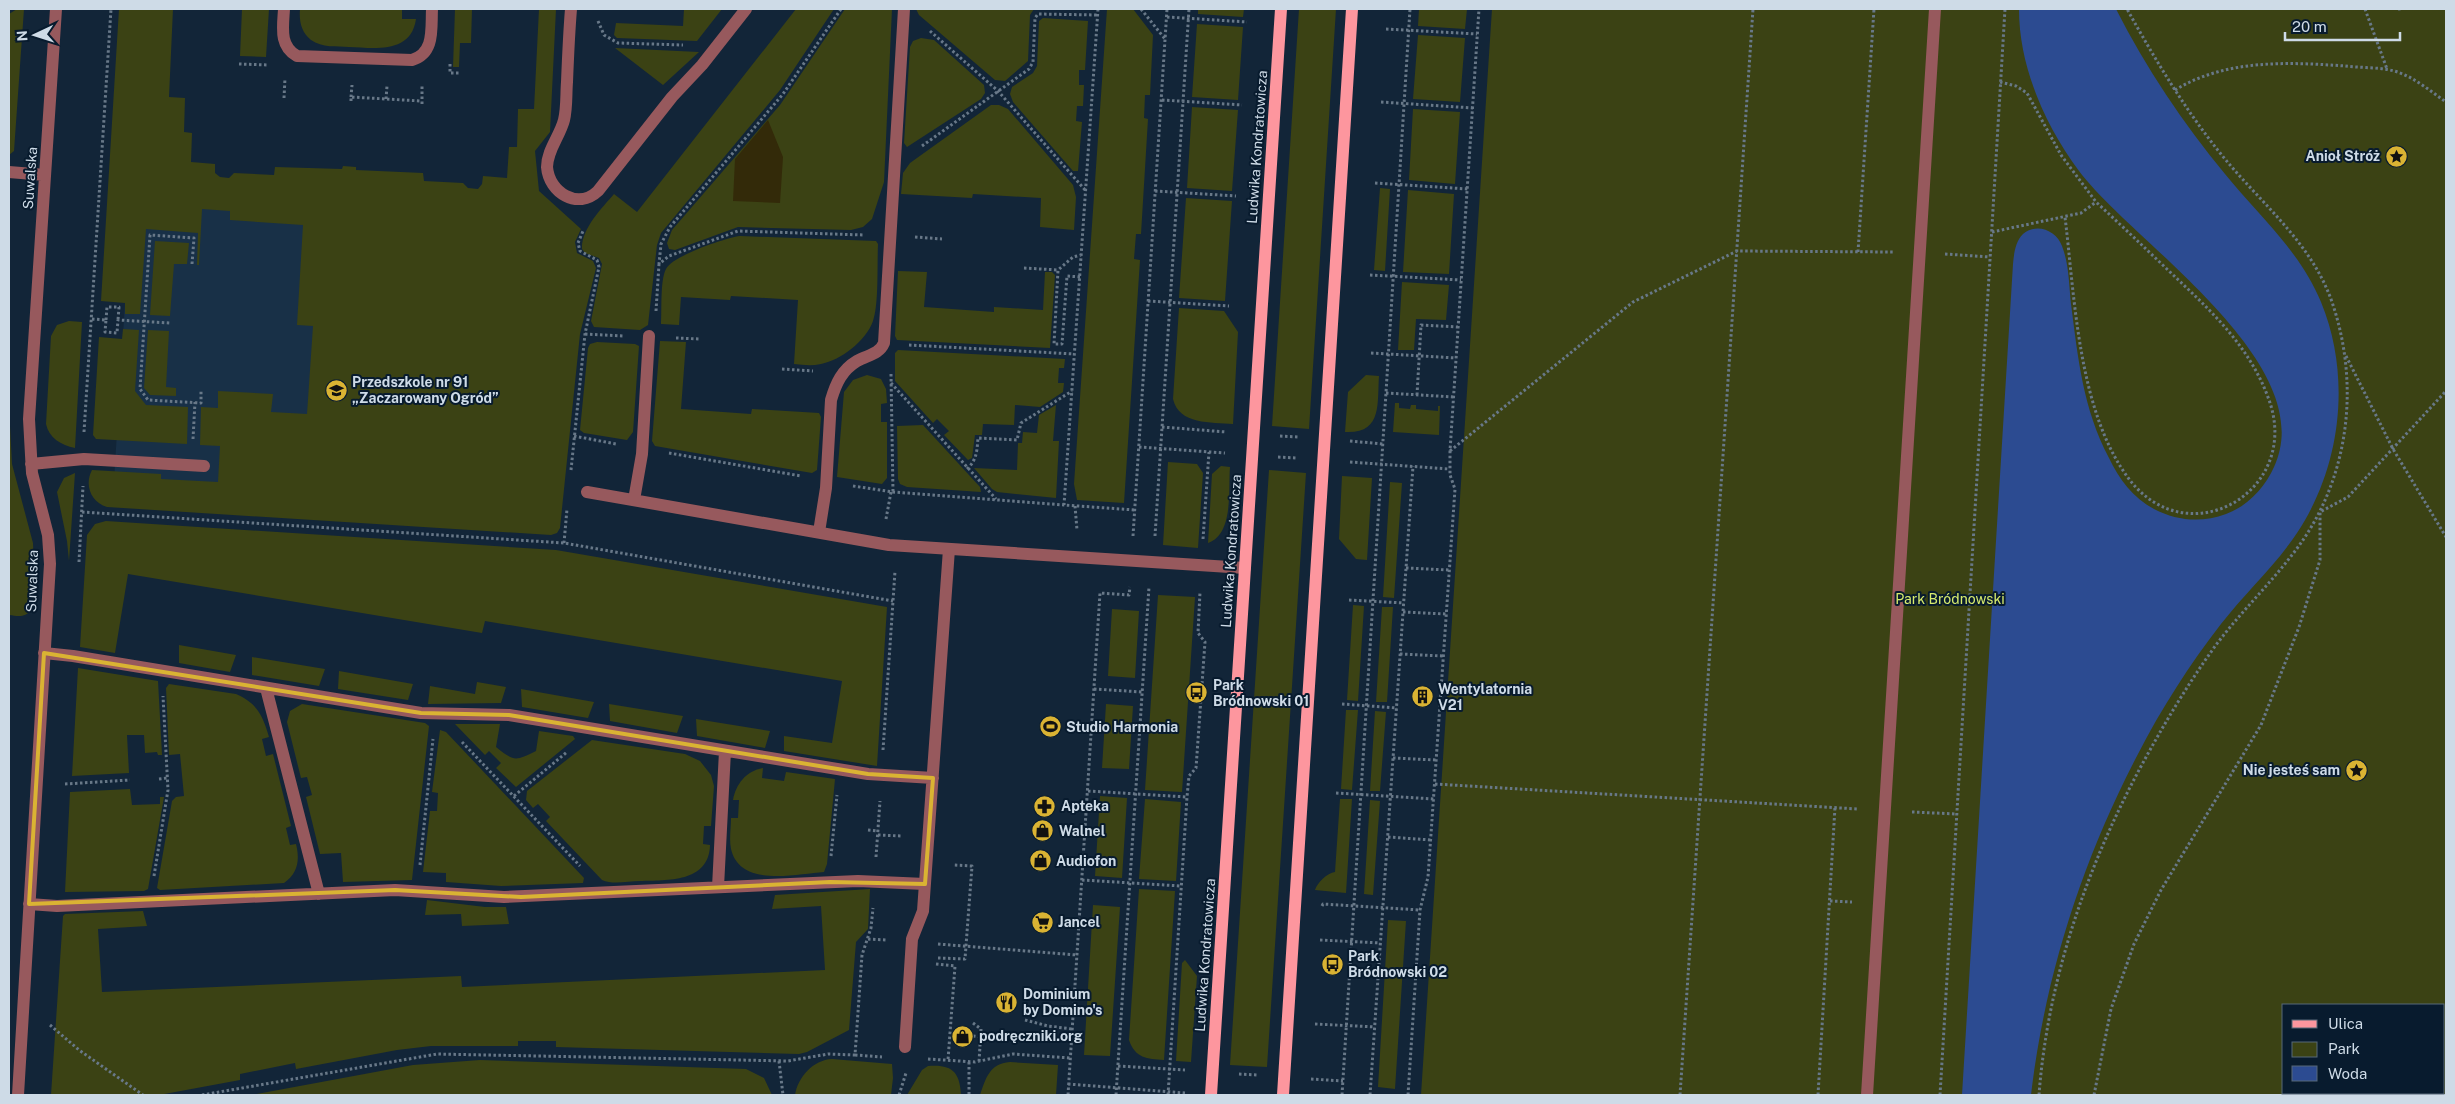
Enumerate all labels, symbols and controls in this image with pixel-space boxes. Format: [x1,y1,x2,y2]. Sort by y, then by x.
north arrow [10,10,60,60]
scale bar [2285,10,2400,42]
text: 20 m [2292,18,2327,35]
text: N [14,30,30,42]
street label: Ludwika Kondratowicza [1244,70,1270,224]
place icon: Anioł Stróż [2384,144,2408,168]
street label: Suwalska [20,146,40,210]
place label: Anioł Stróż [2305,148,2380,164]
place label: Przedszkole nr 91 „Zaczarowany Ogród” [352,374,499,406]
school or university icon: Przedszkole nr 91 „Zaczarowany Ogród” [324,378,348,402]
street label: Ludwika Kondratowicza [1218,474,1244,628]
street label: Suwalska [23,549,41,613]
park label: Park Bródnowski [1895,591,2005,607]
place label: Park Bródnowski 01 [1213,677,1309,709]
bus stop icon: Park Bródnowski 01 [1185,681,1209,705]
place label: Wentylatornia V21 [1438,681,1532,713]
building icon: Wentylatornia V21 [1410,685,1434,709]
sports icon: Studio Harmonia [1038,715,1062,739]
place label: Studio Harmonia [1066,719,1178,735]
place icon: Nie jesteś sam [2344,758,2368,782]
place label: Nie jesteś sam [2243,762,2340,778]
pharmacy icon: Apteka [1033,794,1057,818]
place label: Apteka [1061,798,1109,814]
shop icon: Walnel [1031,819,1055,843]
place label: Walnel [1059,823,1106,839]
shop icon: Audiofon [1028,849,1052,873]
place label: Audiofon [1056,853,1116,869]
street label: Ludwika Kondratowicza [1192,878,1218,1032]
supermarket icon: Jancel [1030,910,1054,934]
place label: Jancel [1058,914,1101,930]
place label: Park Bródnowski 02 [1348,948,1447,980]
bus stop icon: Park Bródnowski 02 [1320,952,1344,976]
place label: Dominium by Domino's [1023,986,1102,1018]
restaurant icon: Dominium by Domino's [995,990,1019,1014]
legend [2282,1004,2445,1094]
text: Ulica [2328,1015,2363,1032]
shop icon: podręczniki.org [951,1024,975,1048]
place label: podręczniki.org [979,1028,1083,1044]
text: Park [2328,1040,2360,1057]
text: Woda [2328,1065,2367,1082]

